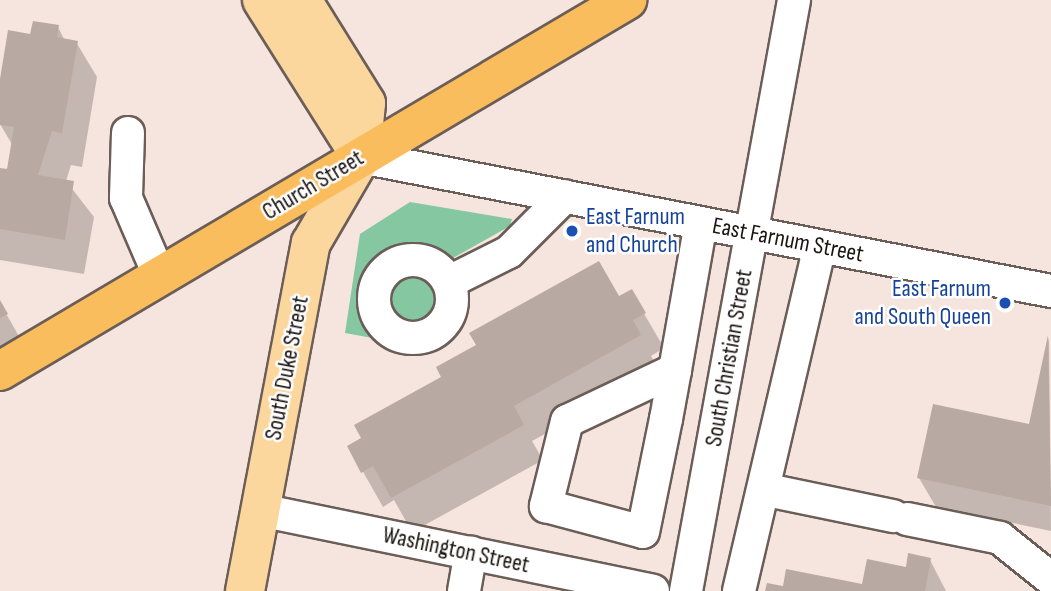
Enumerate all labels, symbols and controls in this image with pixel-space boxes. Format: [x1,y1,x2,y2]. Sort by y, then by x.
street label: Church Street [257,144,369,226]
place label: East Farnum and Church [586,203,685,259]
street label: East Farnum Street [710,211,866,269]
marker: East Farnum and Church [564,223,580,239]
street label: South Christian Street [699,267,759,449]
place label: East Farnum and South Queen [855,275,991,331]
street label: South Duke Street [259,293,315,443]
marker: East Farnum and South Queen [997,295,1013,311]
street label: Washington Street [380,520,532,580]

